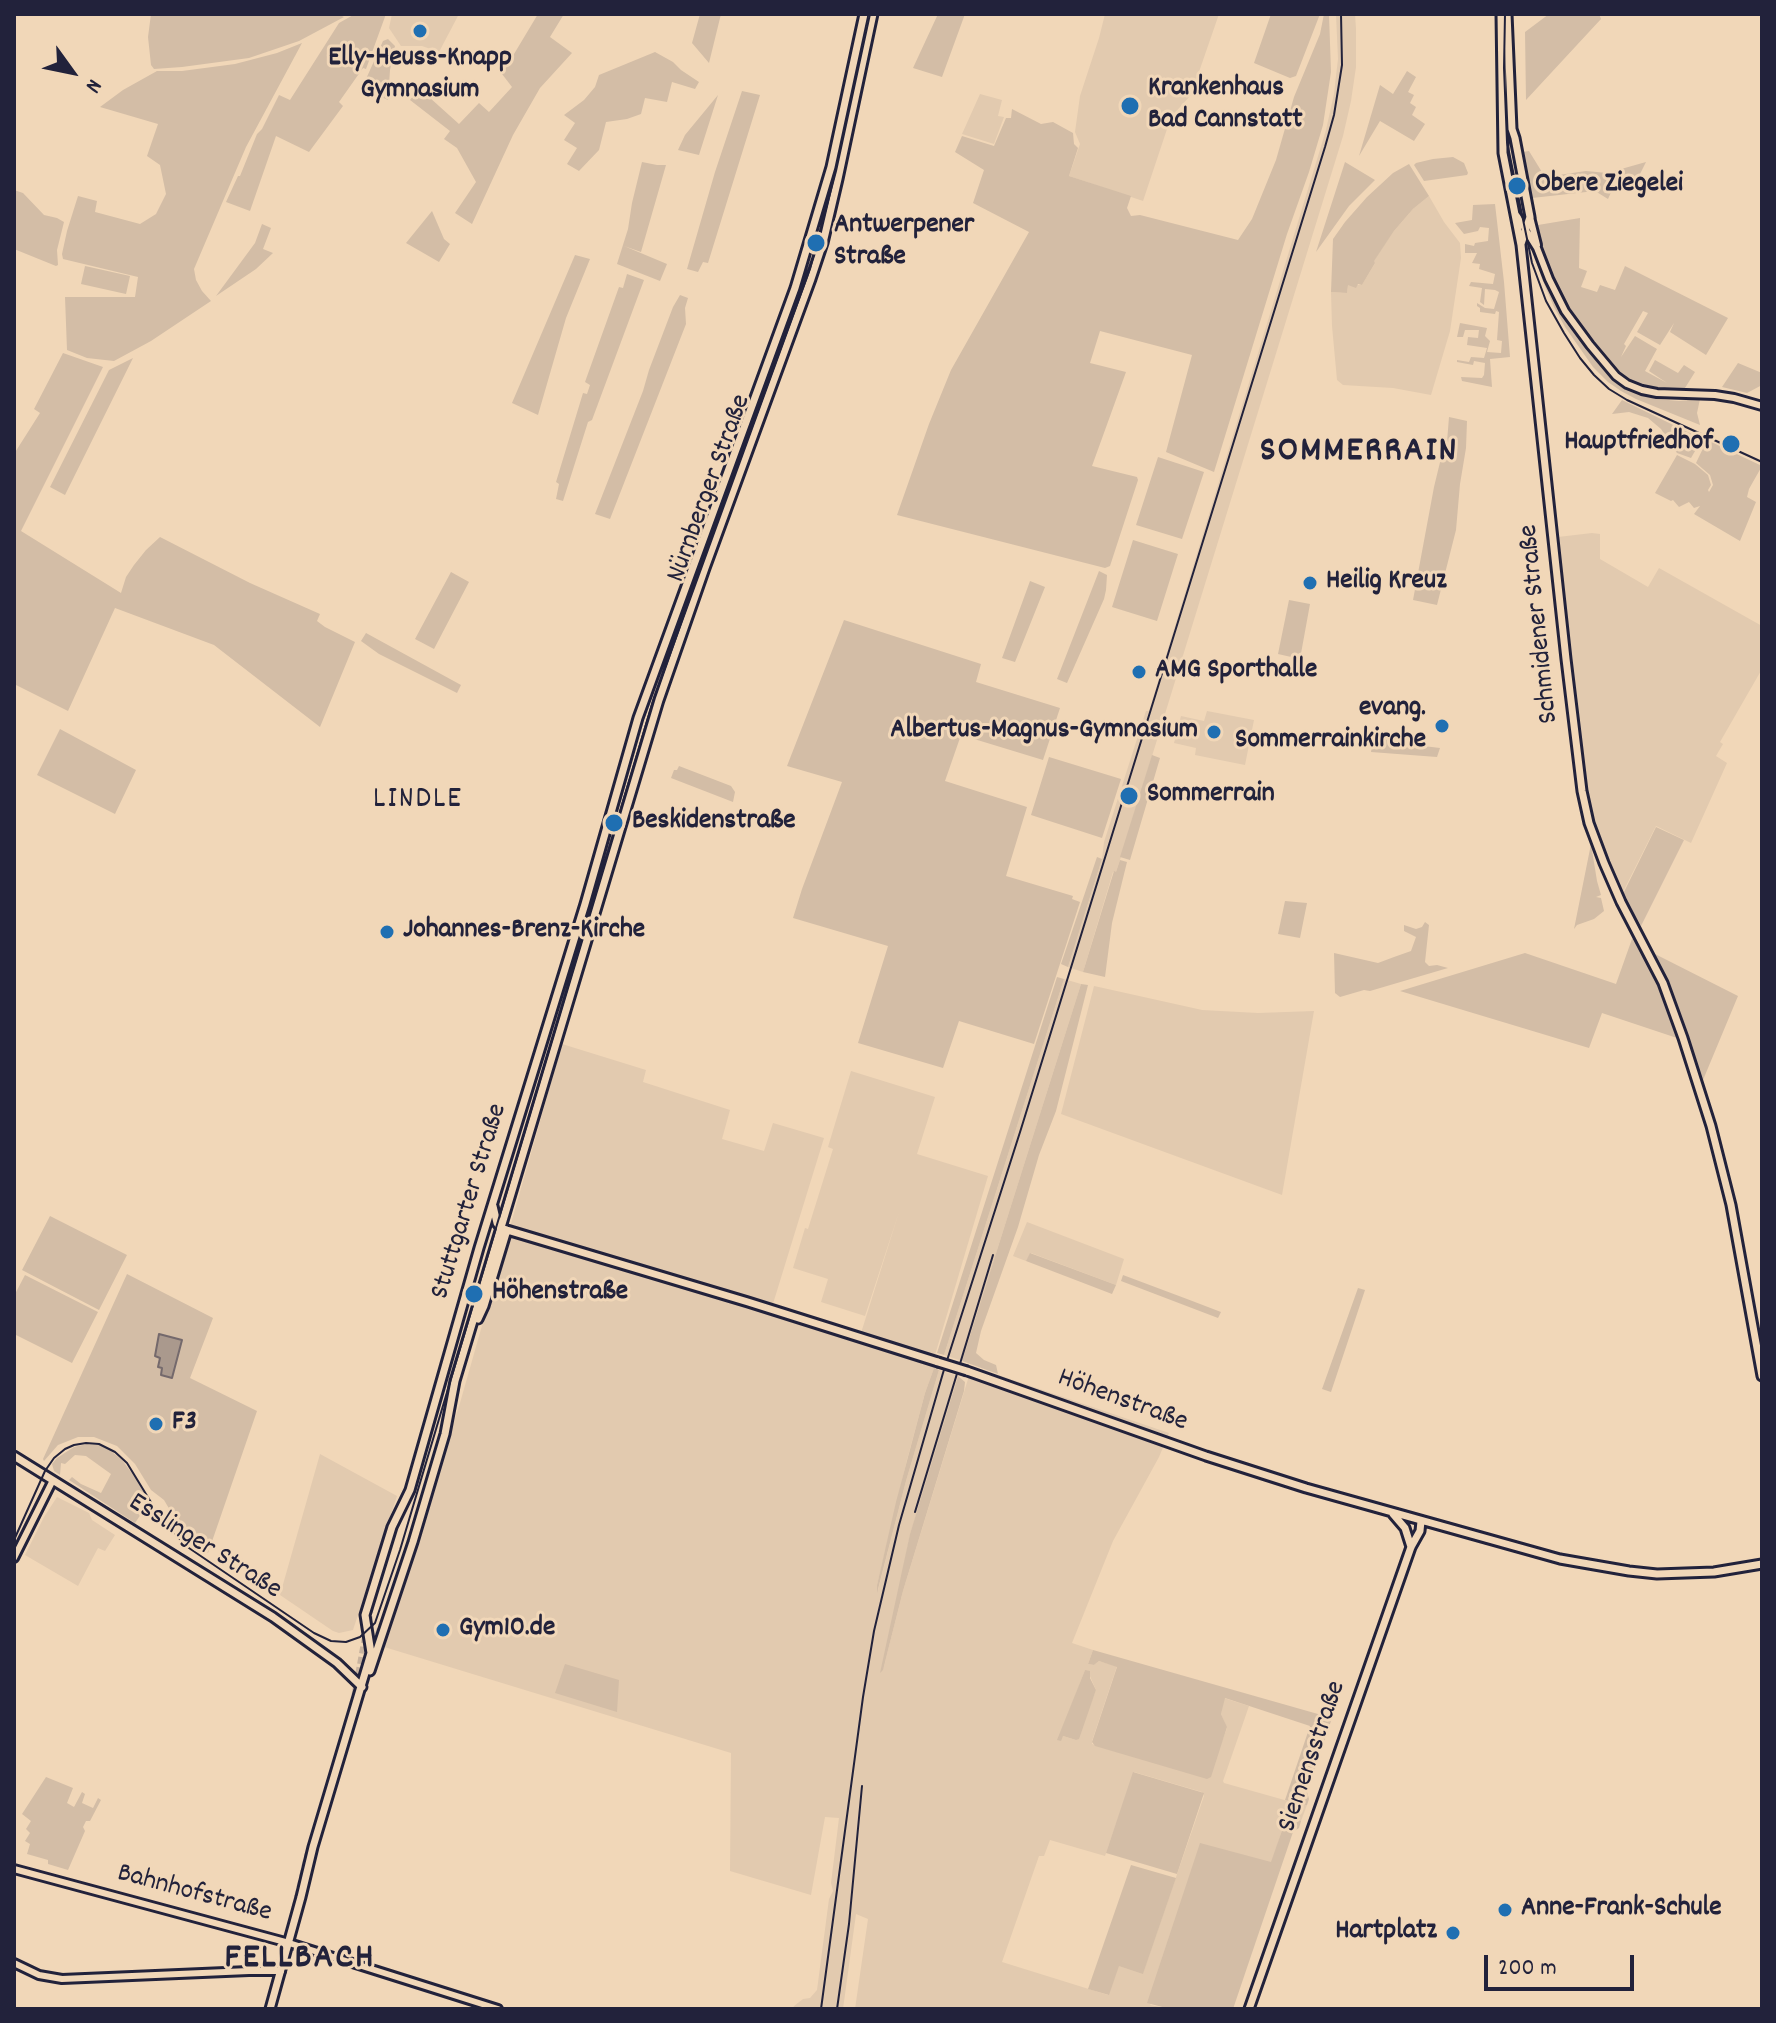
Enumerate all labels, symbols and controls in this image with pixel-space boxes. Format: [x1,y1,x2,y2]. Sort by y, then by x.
marker: Elly-Heuss-Knapp Gymnasium [411,22,429,40]
north arrow [32,32,112,112]
place label: Elly-Heuss-Knapp Gymnasium [328,43,512,109]
text: N [77,72,109,98]
place label: Krankenhaus Bad Cannstatt [1148,73,1303,139]
marker: Krankenhaus Bad Cannstatt [1119,95,1141,117]
place label: Obere Ziegelei [1535,169,1683,203]
marker: Obere Ziegelei [1506,175,1528,197]
place label: Antwerpener Straße [834,210,974,276]
marker: Antwerpener Straße [805,232,827,254]
street label: Nürnberger Straße [661,391,761,587]
place label: Hauptfriedhof [1564,427,1713,461]
district label: SOMMERRAIN [1260,432,1458,476]
marker: Hauptfriedhof [1720,433,1742,455]
street label: Schmidener Straße [1514,523,1568,725]
place label: Heilig Kreuz [1326,566,1447,600]
marker: Heilig Kreuz [1301,574,1319,592]
place label: AMG Sporthalle [1155,655,1317,689]
marker: AMG Sporthalle [1130,663,1148,681]
place label: evang. Sommerrainkirche [1235,693,1426,759]
place label: Albertus-Magnus-Gymnasium [890,715,1198,749]
marker: evang. Sommerrainkirche [1433,717,1451,735]
marker: Albertus-Magnus-Gymnasium [1205,723,1223,741]
place label: Sommerrain [1147,779,1275,813]
district label: LINDLE [373,784,463,820]
marker: Sommerrain [1118,785,1140,807]
place label: Beskidenstraße [632,806,796,840]
marker: Beskidenstraße [603,812,625,834]
place label: Johannes-Brenz-Kirche [403,915,645,949]
marker: Johannes-Brenz-Kirche [378,923,396,941]
street label: Stuttgarter Straße [425,1100,517,1304]
place label: Höhenstraße [492,1277,628,1311]
marker: Höhenstraße [463,1283,485,1305]
street label: Höhenstraße [1052,1363,1192,1441]
place label: F3 [172,1407,197,1441]
marker: F3 [147,1415,165,1433]
street label: Esslinger Straße [121,1488,287,1608]
place label: Gym10.de [459,1613,555,1647]
marker: Gym10.de [434,1621,452,1639]
street label: Siemensstraße [1273,1677,1355,1837]
street label: Bahnhofstraße [113,1858,275,1932]
place label: Anne-Frank-Schule [1521,1893,1722,1927]
marker: Anne-Frank-Schule [1496,1901,1514,1919]
place label: Hartplatz [1335,1916,1437,1950]
marker: Hartplatz [1444,1924,1462,1942]
district label: FELLBACH [225,1939,375,1983]
scale bar [1488,1939,1638,1989]
text: 200 m [1498,1952,1557,1986]

